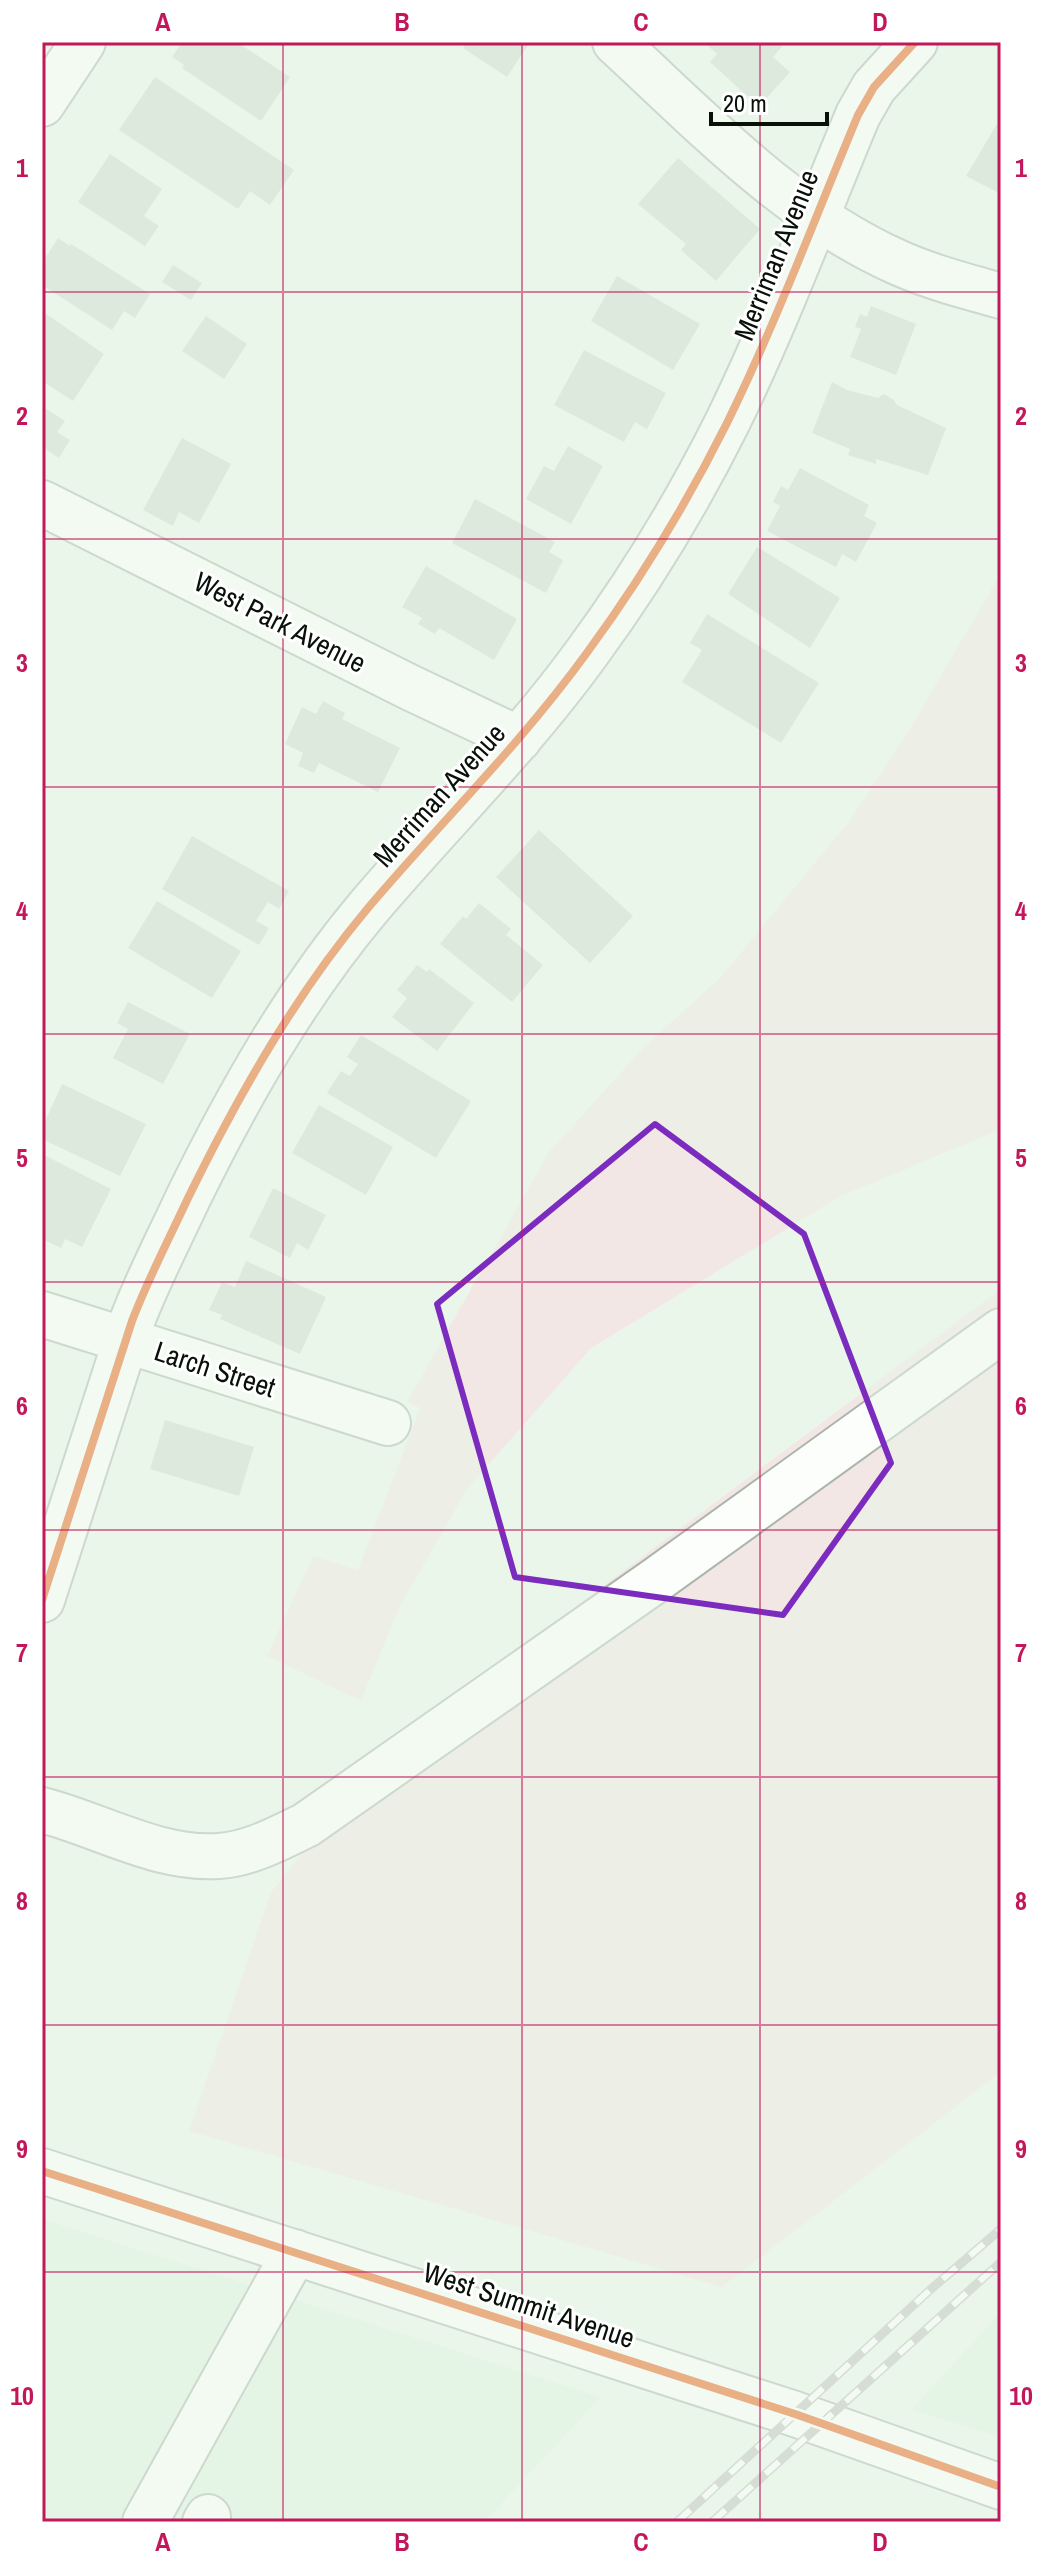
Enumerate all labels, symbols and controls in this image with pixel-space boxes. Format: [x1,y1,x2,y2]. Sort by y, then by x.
text: A [155,4,171,39]
text: B [394,4,410,39]
text: C [633,4,649,39]
text: D [872,4,888,39]
scale bar [711,76,827,126]
text: 20 m [723,87,767,119]
text: 1 [16,150,28,185]
text: 1 [1015,150,1027,185]
street label: Merriman Avenue [725,164,827,346]
text: 2 [16,398,28,433]
text: 2 [1015,398,1027,433]
street label: West Park Avenue [188,562,372,682]
text: 3 [16,645,28,680]
text: 3 [1015,645,1027,680]
street label: Merriman Avenue [364,715,514,875]
text: 4 [16,893,28,928]
text: 4 [1015,893,1027,928]
text: 5 [16,1140,28,1175]
text: 5 [1015,1140,1027,1175]
street label: Larch Street [150,1332,280,1406]
text: 6 [16,1388,28,1423]
text: 6 [1015,1388,1027,1423]
text: 7 [16,1635,28,1670]
text: 7 [1015,1635,1027,1670]
text: 8 [16,1883,28,1918]
text: 8 [1015,1883,1027,1918]
text: 9 [16,2131,28,2166]
text: 9 [1015,2131,1027,2166]
street label: West Summit Avenue [419,2253,639,2357]
text: 10 [10,2378,34,2413]
text: 10 [1009,2378,1033,2413]
text: A [155,2524,171,2559]
text: B [394,2524,410,2559]
text: C [633,2524,649,2559]
text: D [872,2524,888,2559]

